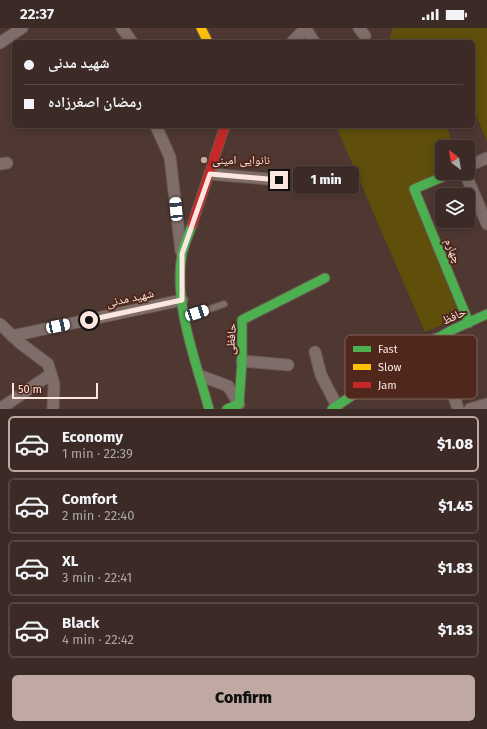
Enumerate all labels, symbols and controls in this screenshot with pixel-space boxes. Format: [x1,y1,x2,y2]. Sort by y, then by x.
text: 22:37 [20,5,54,23]
text: شهید مدنی [48,54,110,72]
text: رمضان اصغرزاده [48,93,142,111]
north arrow [435,140,475,180]
map controls [435,140,475,228]
place label: نانوایی امینی [212,153,270,167]
marker: نانوایی امینی [199,155,209,165]
callout: 1 min [293,166,359,194]
route end [270,171,288,189]
text: 1 min [310,172,342,187]
button: layers [435,188,475,228]
car [169,197,183,221]
street label: چهارم [441,236,464,266]
street label: شهید مدنی [105,286,155,310]
car [184,304,210,322]
street label: حافظ [440,304,469,327]
route start [80,311,98,329]
car [45,318,71,334]
street label: حافظی [223,323,239,355]
legend [345,335,477,399]
text: Fast [378,343,398,356]
text: Slow [378,361,402,374]
text: Jam [378,379,397,392]
scale bar [12,381,98,400]
text: 50 m [18,383,42,396]
icon: car [14,426,50,462]
text: Economy [62,428,123,446]
text: $1.08 [437,435,473,453]
text: 1 min · 22:39 [62,446,133,461]
icon: car [14,488,50,524]
text: Comfort [62,490,118,508]
text: $1.45 [438,497,473,515]
text: 2 min · 22:40 [62,508,134,523]
icon: car [14,550,50,586]
text: XL [62,552,78,570]
text: $1.83 [438,559,473,577]
text: 3 min · 22:41 [62,570,132,585]
icon: car [14,612,50,648]
text: Black [62,614,99,632]
text: $1.83 [438,621,473,639]
text: 4 min · 22:42 [62,632,134,647]
button: Confirm [12,675,475,721]

